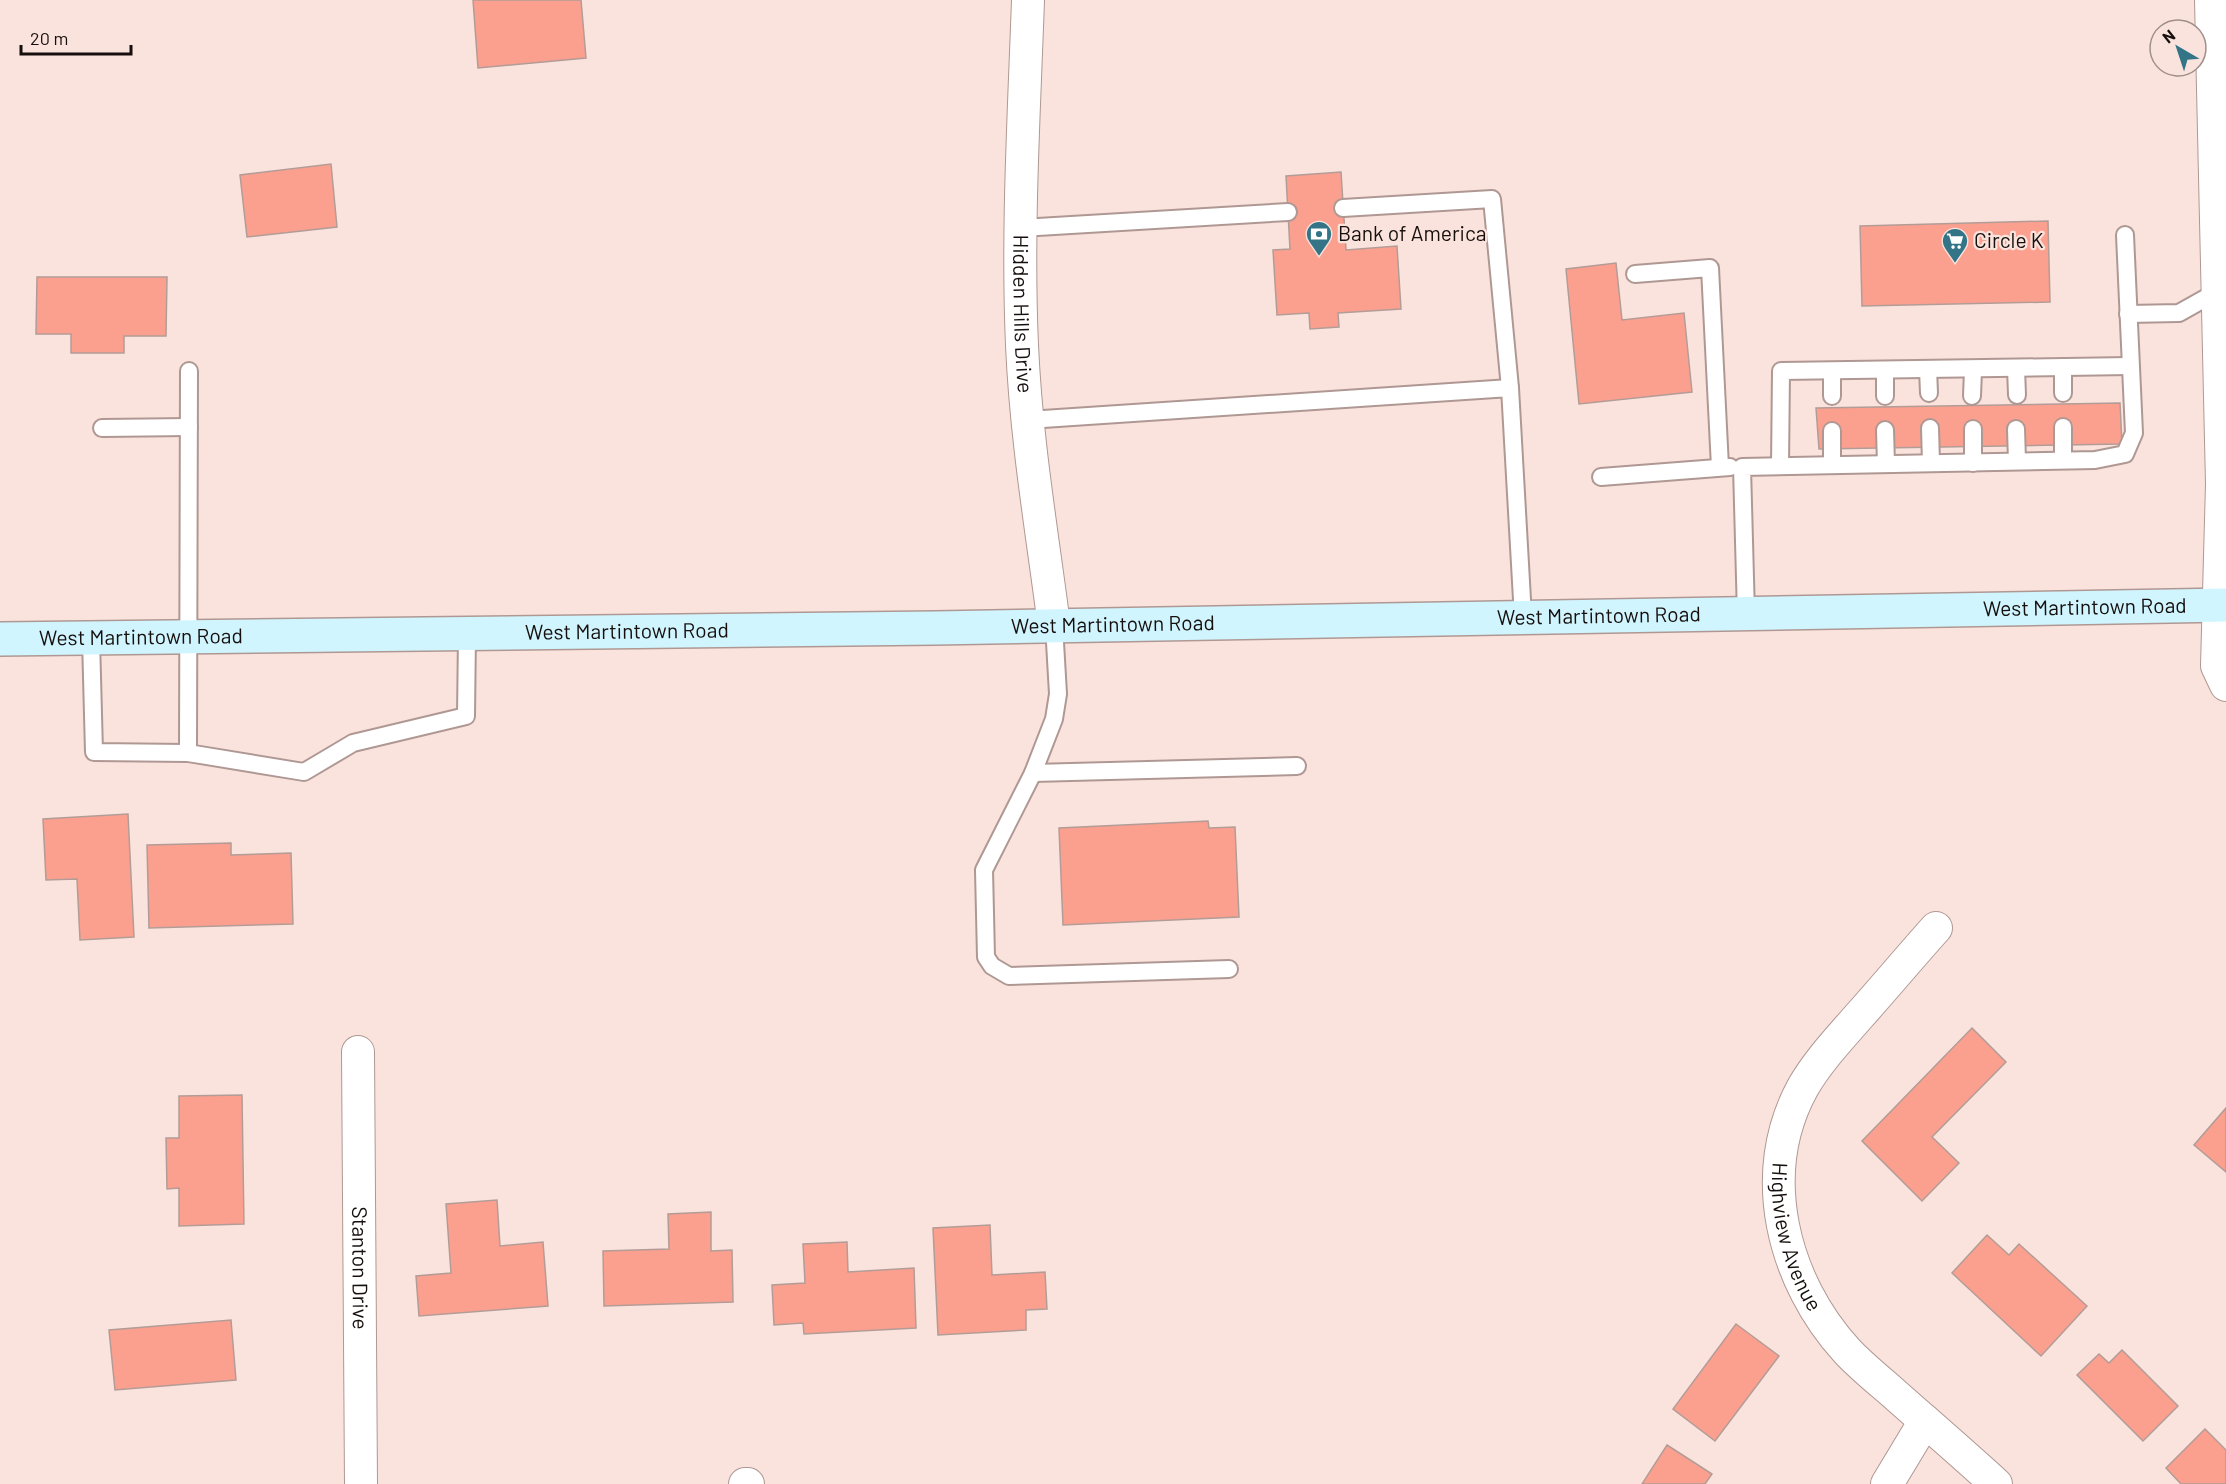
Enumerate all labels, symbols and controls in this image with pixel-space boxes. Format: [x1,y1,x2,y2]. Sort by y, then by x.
scale bar [21,18,130,56]
north arrow [2148,18,2208,78]
text: N [2158,25,2178,47]
text: 20 m [30,27,68,49]
bank icon: Bank of America [1304,219,1334,257]
place label: Bank of America [1338,220,1487,245]
supermarket icon: Circle K [1940,226,1970,264]
place label: Circle K [1974,227,2044,252]
street label: Hidden Hills Drive [1009,234,1039,394]
street label: West Martintown Road [1983,592,2187,620]
street label: West Martintown Road [1497,600,1701,629]
street label: West Martintown Road [1011,609,1215,638]
street label: West Martintown Road [525,616,729,644]
street label: West Martintown Road [39,622,243,650]
street label: Highview Avenue [1768,1162,1828,1315]
street label: Stanton Drive [348,1206,374,1330]

